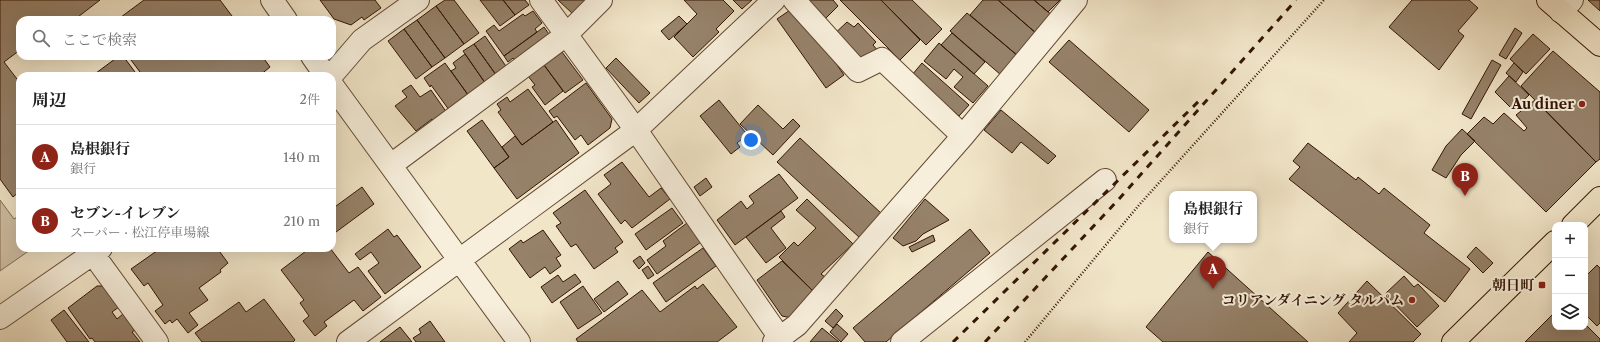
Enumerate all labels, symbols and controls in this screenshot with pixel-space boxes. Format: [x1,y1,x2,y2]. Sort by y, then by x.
search box [16,16,336,60]
icon: search [30,27,52,49]
text: ここで検索 [62,30,137,49]
text: 周辺 [32,90,66,110]
text: 2件 [300,91,320,107]
place label: Au diner [1510,95,1574,113]
marker: Au diner [1577,99,1587,109]
your location [741,130,761,150]
text: 島根銀行 [70,139,130,158]
text: A [40,149,50,165]
text: 140 m [283,149,320,165]
text: 銀行 [70,160,96,176]
pin: B [1452,163,1478,196]
popup [1169,191,1257,243]
text: 島根銀行 [1183,199,1243,218]
text: セブン-イレブン [70,203,180,222]
text: B [40,213,50,229]
text: 210 m [283,213,320,229]
text: 銀行 [1183,220,1209,236]
map controls [1552,222,1588,330]
button: + [1552,222,1588,258]
text: スーパー · 松江停車場線 [70,224,209,240]
pin: A [1200,256,1226,289]
button: − [1552,258,1588,294]
place label: 朝日町 [1492,276,1535,294]
marker: 朝日町 [1537,280,1547,290]
place label: コリアンダイニング タルパム [1222,291,1404,309]
button: layers [1552,294,1588,330]
marker: コリアンダイニング タルパム [1407,295,1417,305]

